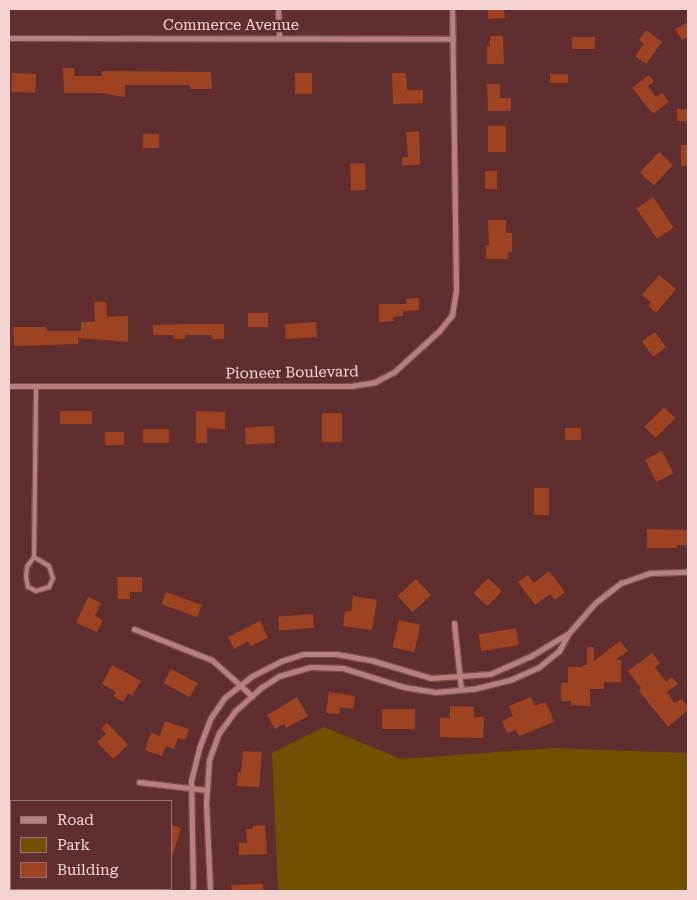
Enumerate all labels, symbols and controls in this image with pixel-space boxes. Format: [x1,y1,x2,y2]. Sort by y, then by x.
street label: Commerce Avenue [163,17,299,35]
street label: Pioneer Boulevard [225,363,359,383]
legend [10,800,172,890]
text: Road [57,811,94,829]
text: Park [57,836,90,854]
text: Building [57,861,118,879]

